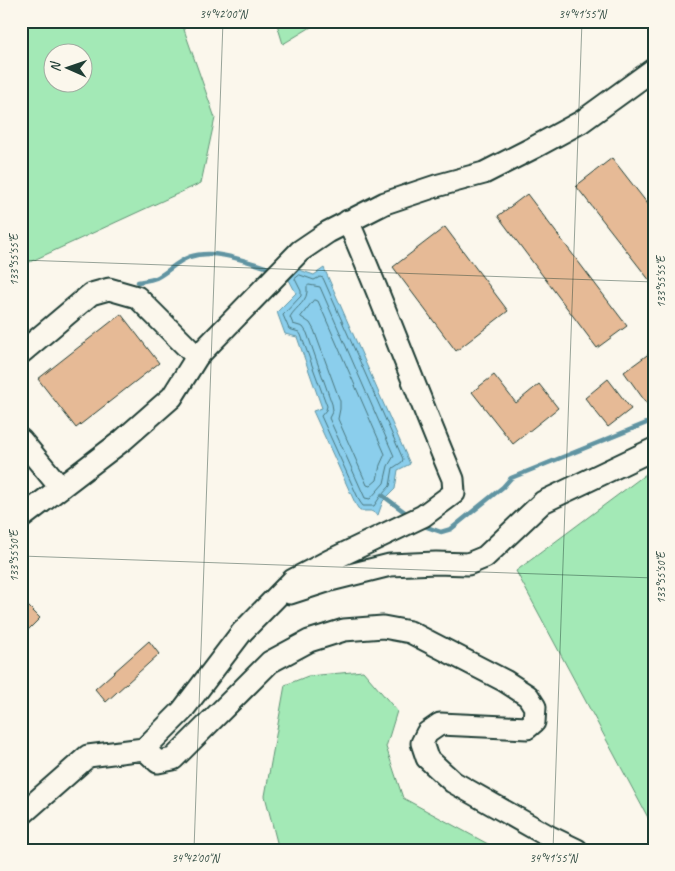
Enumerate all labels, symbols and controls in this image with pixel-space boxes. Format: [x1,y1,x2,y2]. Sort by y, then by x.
text: 34°42'00"N [199,6,248,22]
text: 34°41'55"N [558,6,607,22]
north arrow [42,42,92,92]
text: N [47,61,64,72]
text: 133°55'55"E [6,232,22,286]
text: 133°55'55"E [653,254,669,308]
text: 133°55'50"E [6,528,22,582]
text: 133°55'50"E [653,550,669,604]
text: 34°42'00"N [171,850,220,866]
text: 34°41'55"N [529,850,578,866]

